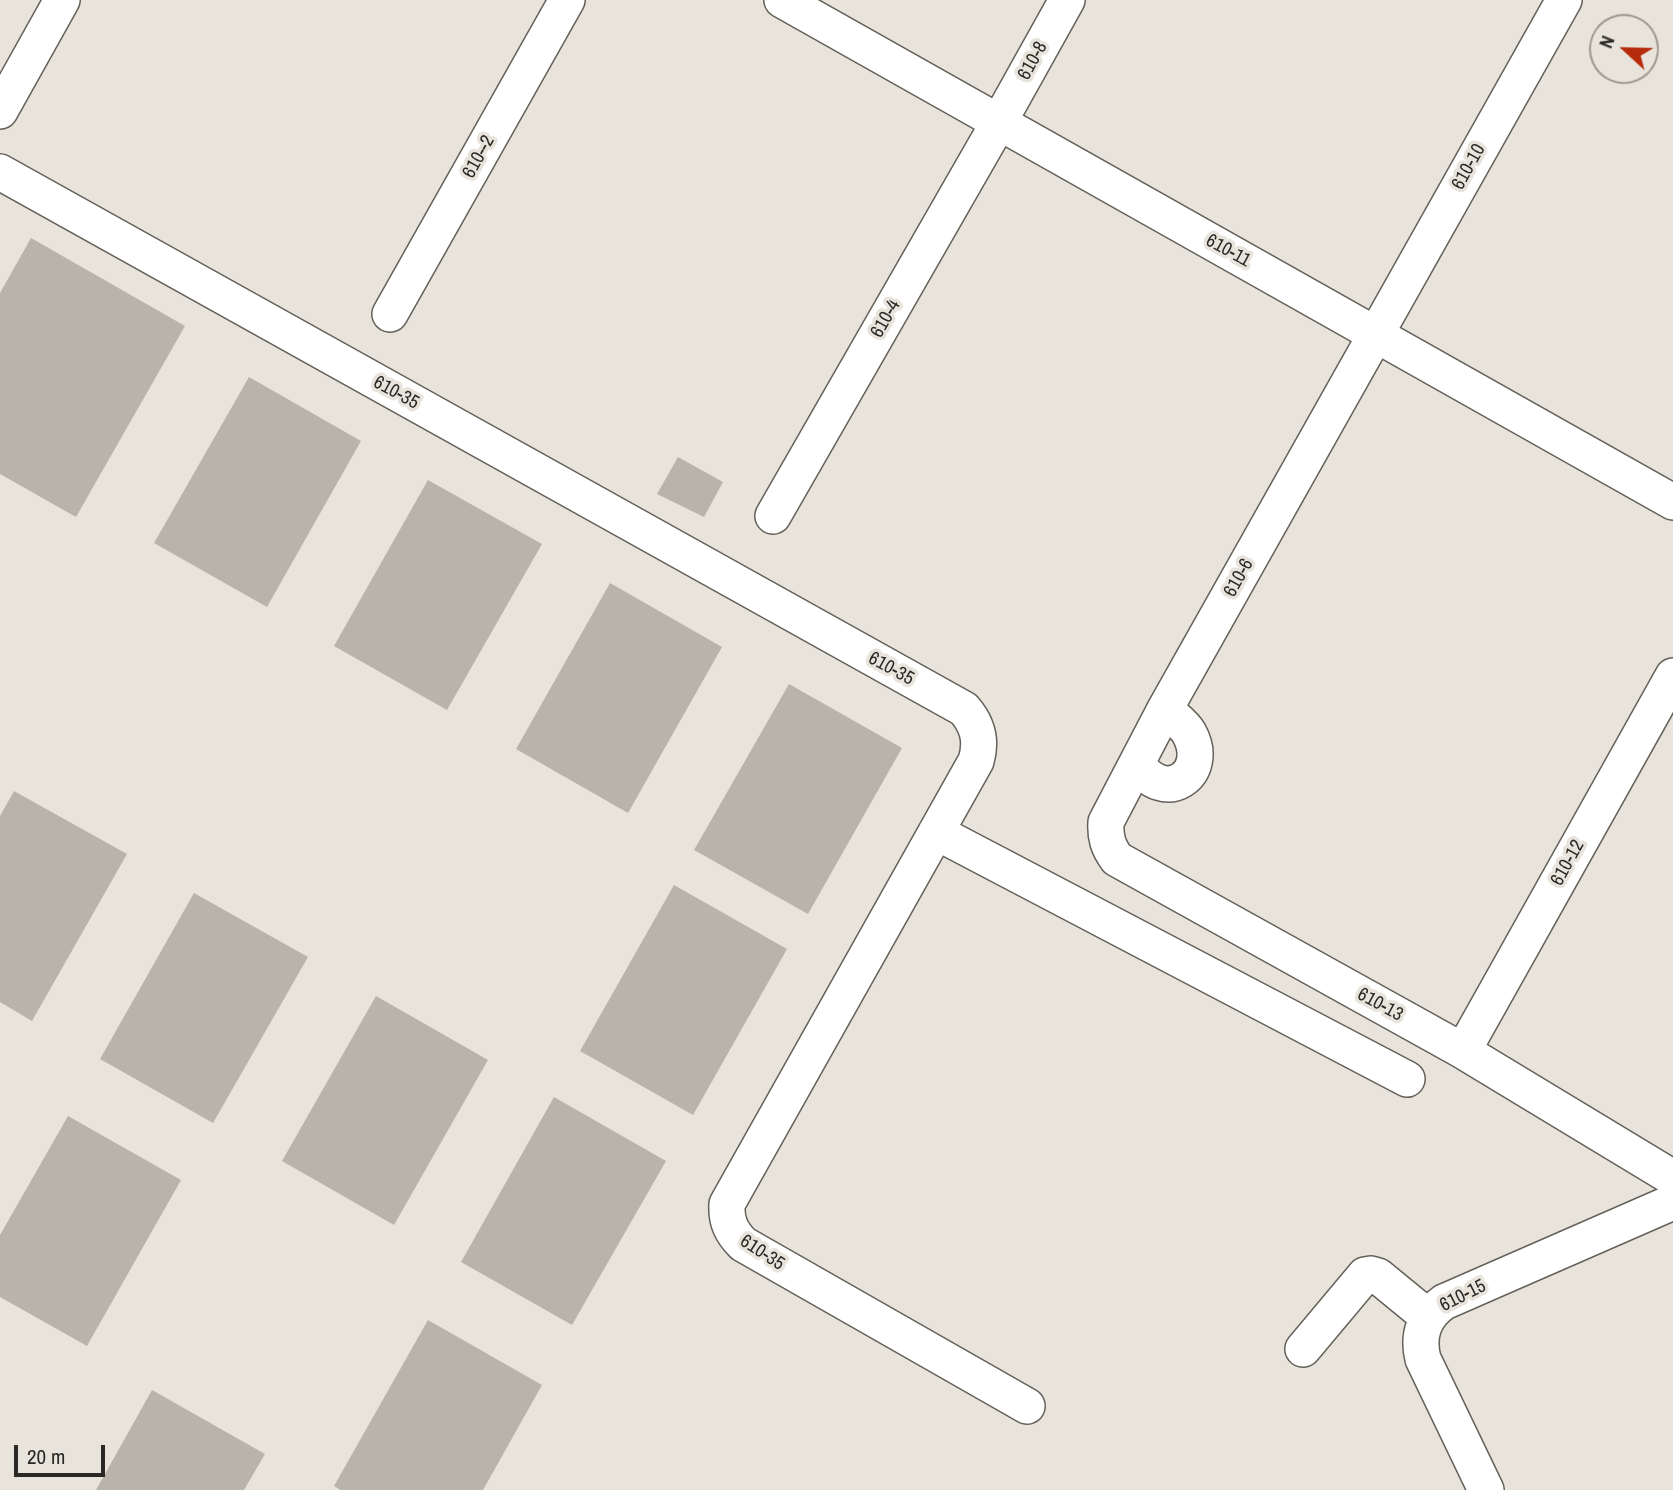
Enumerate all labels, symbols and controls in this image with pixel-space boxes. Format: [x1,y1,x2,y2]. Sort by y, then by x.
north arrow [1589,14,1659,84]
text: N [1592,32,1621,52]
street label: 610-8 [1013,38,1053,84]
street label: 610--2 [458,132,500,182]
street label: 610-10 [1447,140,1491,194]
street label: 610-11 [1202,230,1254,272]
street label: 610-4 [866,296,906,342]
street label: 610-35 [369,371,423,415]
street label: 610-6 [1219,555,1259,601]
street label: 610-35 [864,647,918,691]
street label: 610-12 [1546,836,1590,890]
street label: 610-13 [1353,983,1407,1027]
street label: 610-35 [735,1230,789,1276]
street label: 610-15 [1436,1275,1490,1317]
scale bar [18,1430,108,1474]
text: 20 m [27,1442,65,1471]

